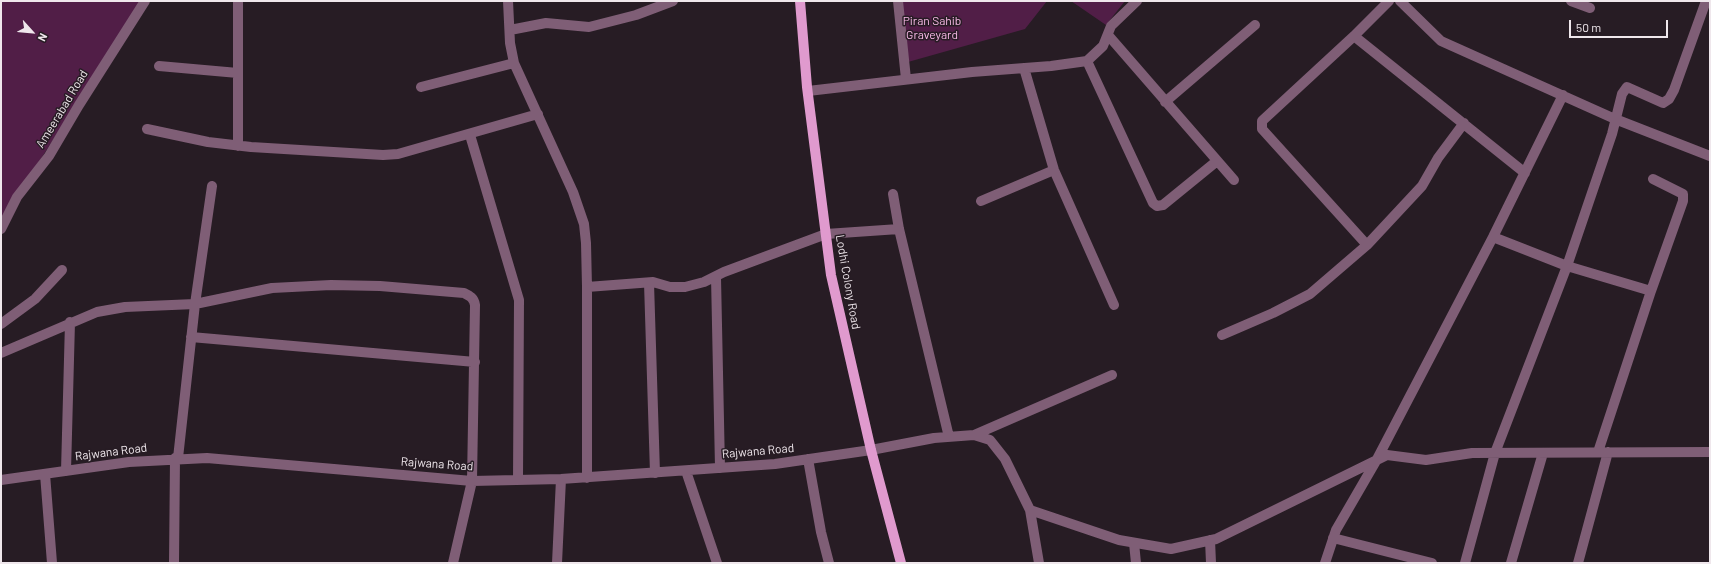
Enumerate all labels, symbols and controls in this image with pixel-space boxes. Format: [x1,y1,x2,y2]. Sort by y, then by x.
north arrow [12,12,52,52]
scale bar [1571,12,1670,38]
park label: Piran Sahib Graveyard [903,14,961,42]
text: 50 m [1576,20,1601,34]
text: N [36,31,51,44]
street label: Ameerabad Road [33,67,91,151]
street label: Lodhi Colony Road [833,234,863,330]
street label: Rajwana Road [74,440,148,464]
street label: Rajwana Road [721,441,795,461]
street label: Rajwana Road [400,454,474,474]

